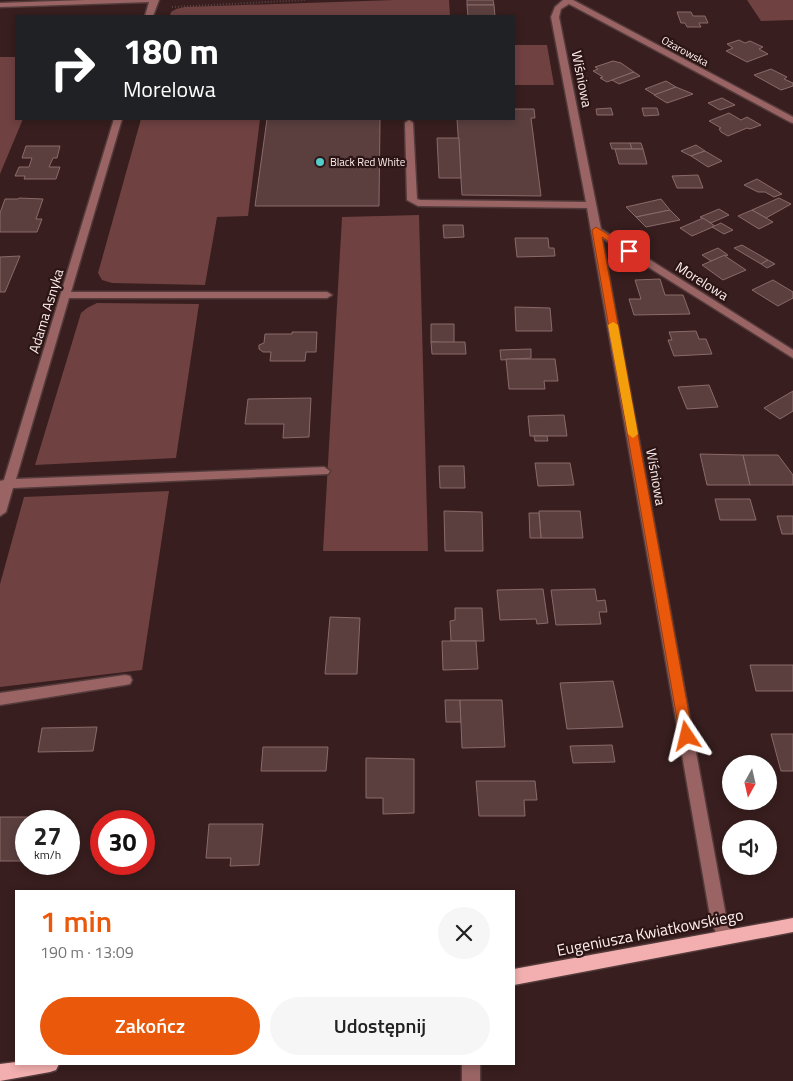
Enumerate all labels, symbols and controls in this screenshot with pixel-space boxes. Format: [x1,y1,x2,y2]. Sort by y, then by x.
text: 180 m [123,24,219,78]
street label: Ożarowska [659,32,712,70]
icon: right [40,35,105,100]
street label: Wiśniowa [567,49,598,109]
text: Morelowa [123,72,216,106]
place label: Black Red White [330,154,406,170]
marker: Black Red White [314,156,326,168]
pin [608,230,650,272]
icon: arrive [615,237,643,265]
street label: Morelowa [672,256,733,305]
street label: Adama Asnyka [23,266,68,356]
street label: Wiśniowa [641,447,672,507]
position arrow [660,709,712,761]
north arrow [722,755,778,810]
map controls [722,755,777,875]
speed limit sign: 30 [90,810,155,875]
text: 27 [33,817,62,855]
button: sound [722,820,777,875]
text: km/h [34,845,61,864]
text: 1 min [40,898,112,944]
street label: Eugeniusza Kwiatkowskiego [555,902,745,962]
button: close [438,907,490,959]
text: 190 m · 13:09 [40,940,134,964]
button: Zakończ [40,997,260,1055]
button: Udostępnij [270,997,490,1055]

